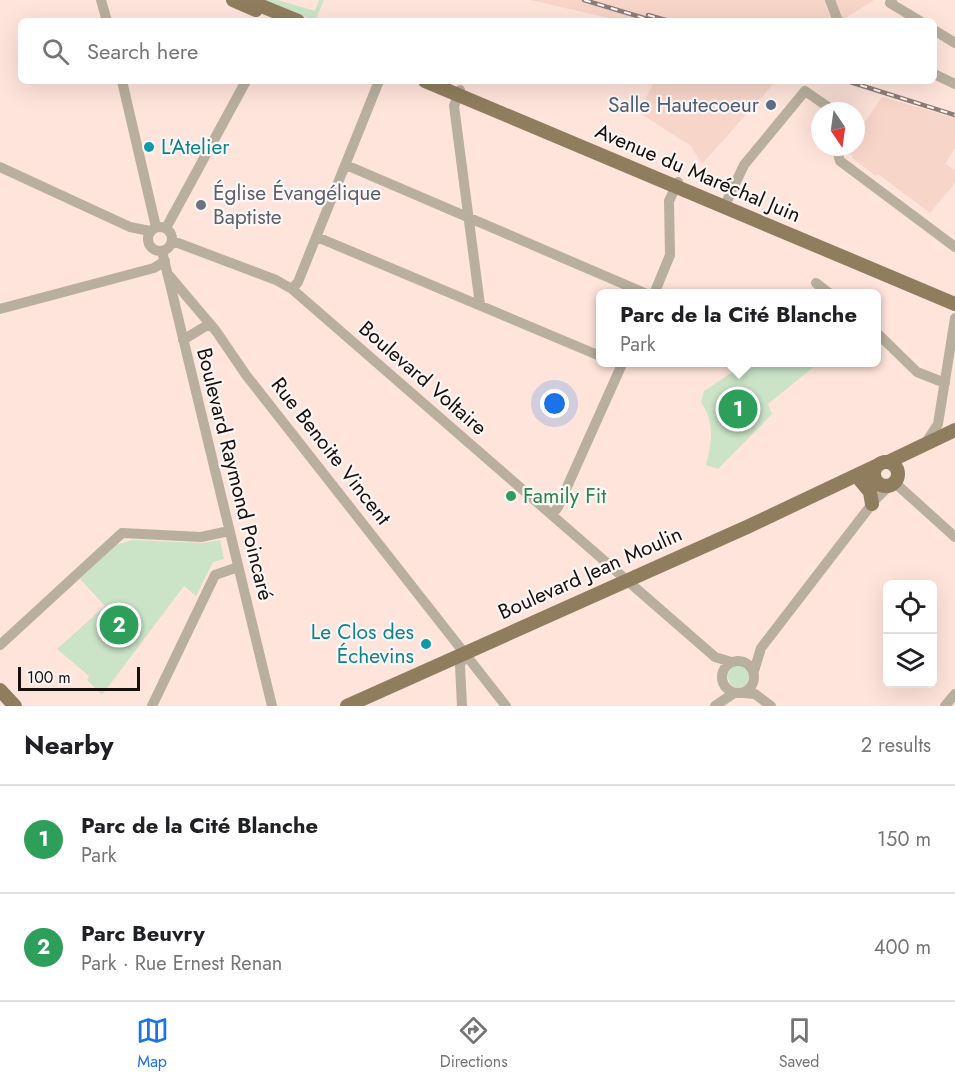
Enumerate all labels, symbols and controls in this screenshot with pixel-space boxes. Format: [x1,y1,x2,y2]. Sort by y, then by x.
search box [18,18,937,84]
icon: search [39,35,72,68]
text: Search here [87,35,198,67]
place label: Salle Hautecoeur [608,90,760,120]
marker: Salle Hautecoeur [764,98,778,112]
north arrow [811,102,865,156]
street label: Avenue du Maréchal Juin [591,116,805,230]
place label: L'Atelier [161,132,230,162]
marker: L'Atelier [142,140,156,154]
place label: Église Évangélique Baptiste [213,178,381,232]
marker: Église Évangélique Baptiste [194,198,208,212]
popup [596,289,881,367]
text: Parc de la Cité Blanche [620,298,857,330]
street label: Boulevard Voltaire [352,314,494,442]
text: Park [620,330,656,359]
street label: Boulevard Raymond Poincaré [189,345,281,604]
street label: Rue Benoite Vincent [264,371,398,531]
pin: 1 [718,386,758,432]
your location [540,389,569,418]
place label: Family Fit [523,481,606,511]
marker: Family Fit [504,489,518,503]
street label: Boulevard Jean Moulin [493,519,687,627]
map controls [883,580,937,688]
button: locate [883,580,937,634]
pin: 2 [100,602,138,648]
place label: Le Clos des Échevins [311,617,414,671]
button: layers [883,634,937,688]
marker: Le Clos des Échevins [419,637,433,651]
scale bar [18,664,140,692]
text: 100 m [27,666,71,689]
text: Nearby [24,726,113,764]
text: 2 results [861,731,931,760]
text: Parc de la Cité Blanche [81,809,318,841]
text: 1 [38,825,49,854]
text: 150 m [877,825,931,854]
text: Park [81,841,117,870]
text: Parc Beuvry [81,917,205,949]
text: 2 [37,933,50,962]
text: 400 m [874,933,931,962]
text: Park · Rue Ernest Renan [81,949,282,978]
tab: Map [136,1014,169,1073]
tab: Directions [440,1014,508,1073]
tab: Saved [779,1014,819,1073]

